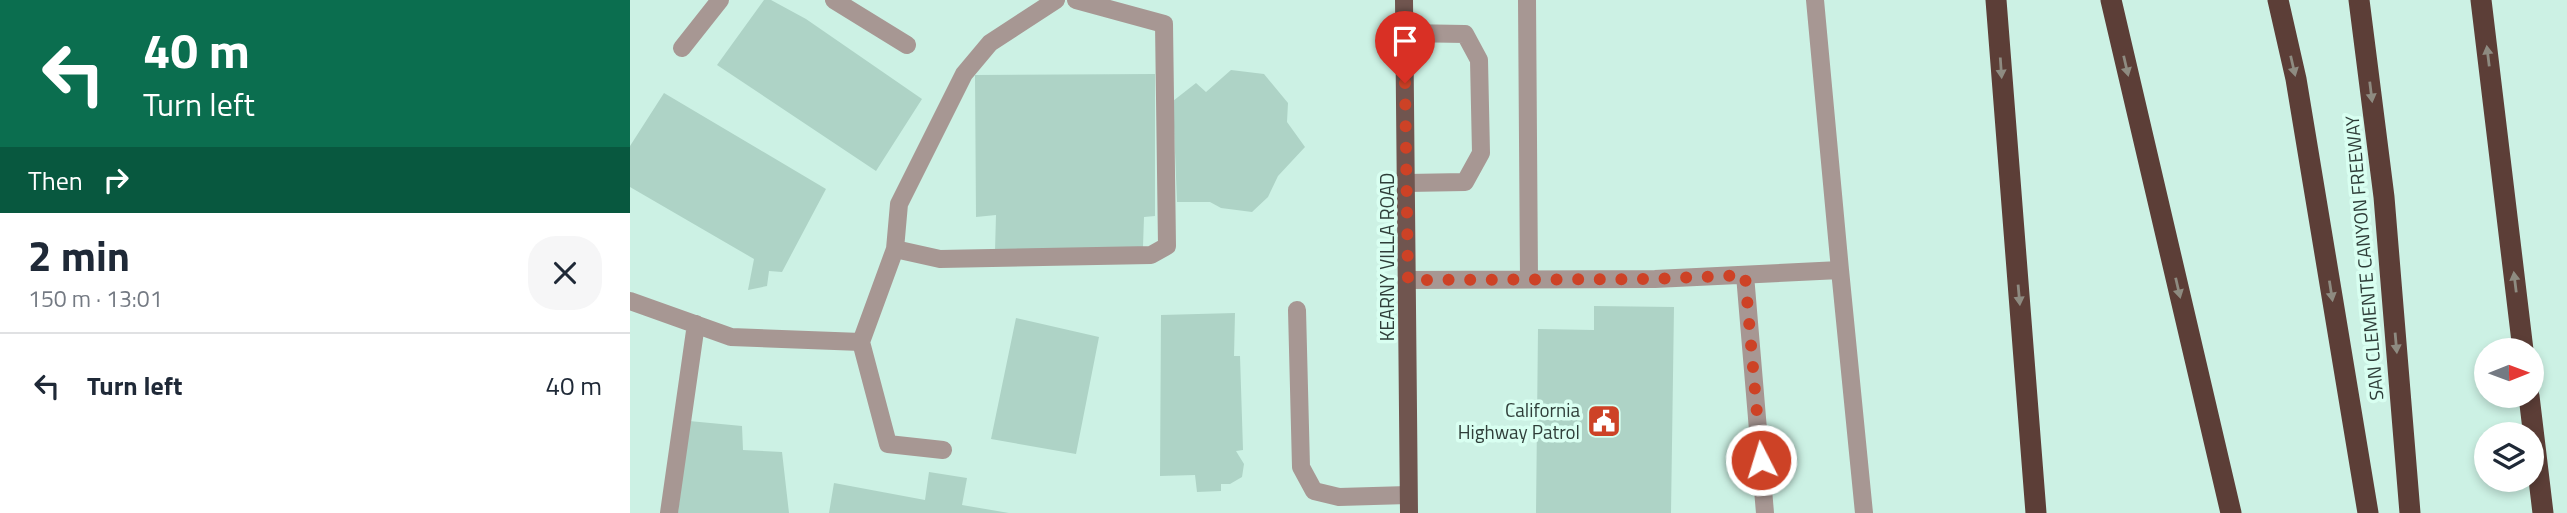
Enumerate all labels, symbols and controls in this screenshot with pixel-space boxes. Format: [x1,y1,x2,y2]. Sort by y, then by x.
pin [1375,11,1435,83]
text: 40 m [143,12,250,87]
icon: arrive [1386,22,1424,60]
icon: left [28,28,119,119]
one-way arrow [2482,45,2493,67]
one-way arrow [2121,56,2132,78]
one-way arrow [2288,56,2299,78]
one-way arrow [1996,57,2007,79]
text: Turn left [143,80,255,128]
one-way arrow [2365,81,2376,103]
street label: SAN CLEMENTE CANYON FREEWAY [2337,114,2390,402]
text: Then [28,161,83,200]
icon: right [97,161,135,199]
street label: KEARNY VILLA ROAD [1372,173,1401,341]
text: 2 min [28,223,130,287]
button: close [528,236,602,310]
one-way arrow [2509,271,2520,293]
one-way arrow [2173,277,2184,299]
one-way arrow [2326,280,2337,302]
text: 150 m · 13:01 [28,281,163,316]
one-way arrow [2014,284,2025,306]
one-way arrow [2391,332,2402,354]
north arrow [2474,338,2544,408]
map controls [2474,338,2544,492]
text: Turn left [87,366,182,405]
text: 40 m [545,366,602,405]
icon: left [28,367,66,405]
place label: California Highway Patrol [1458,395,1580,446]
public building icon: California Highway Patrol [1585,402,1623,440]
button: layers [2474,422,2544,492]
position arrow [1724,423,1798,497]

